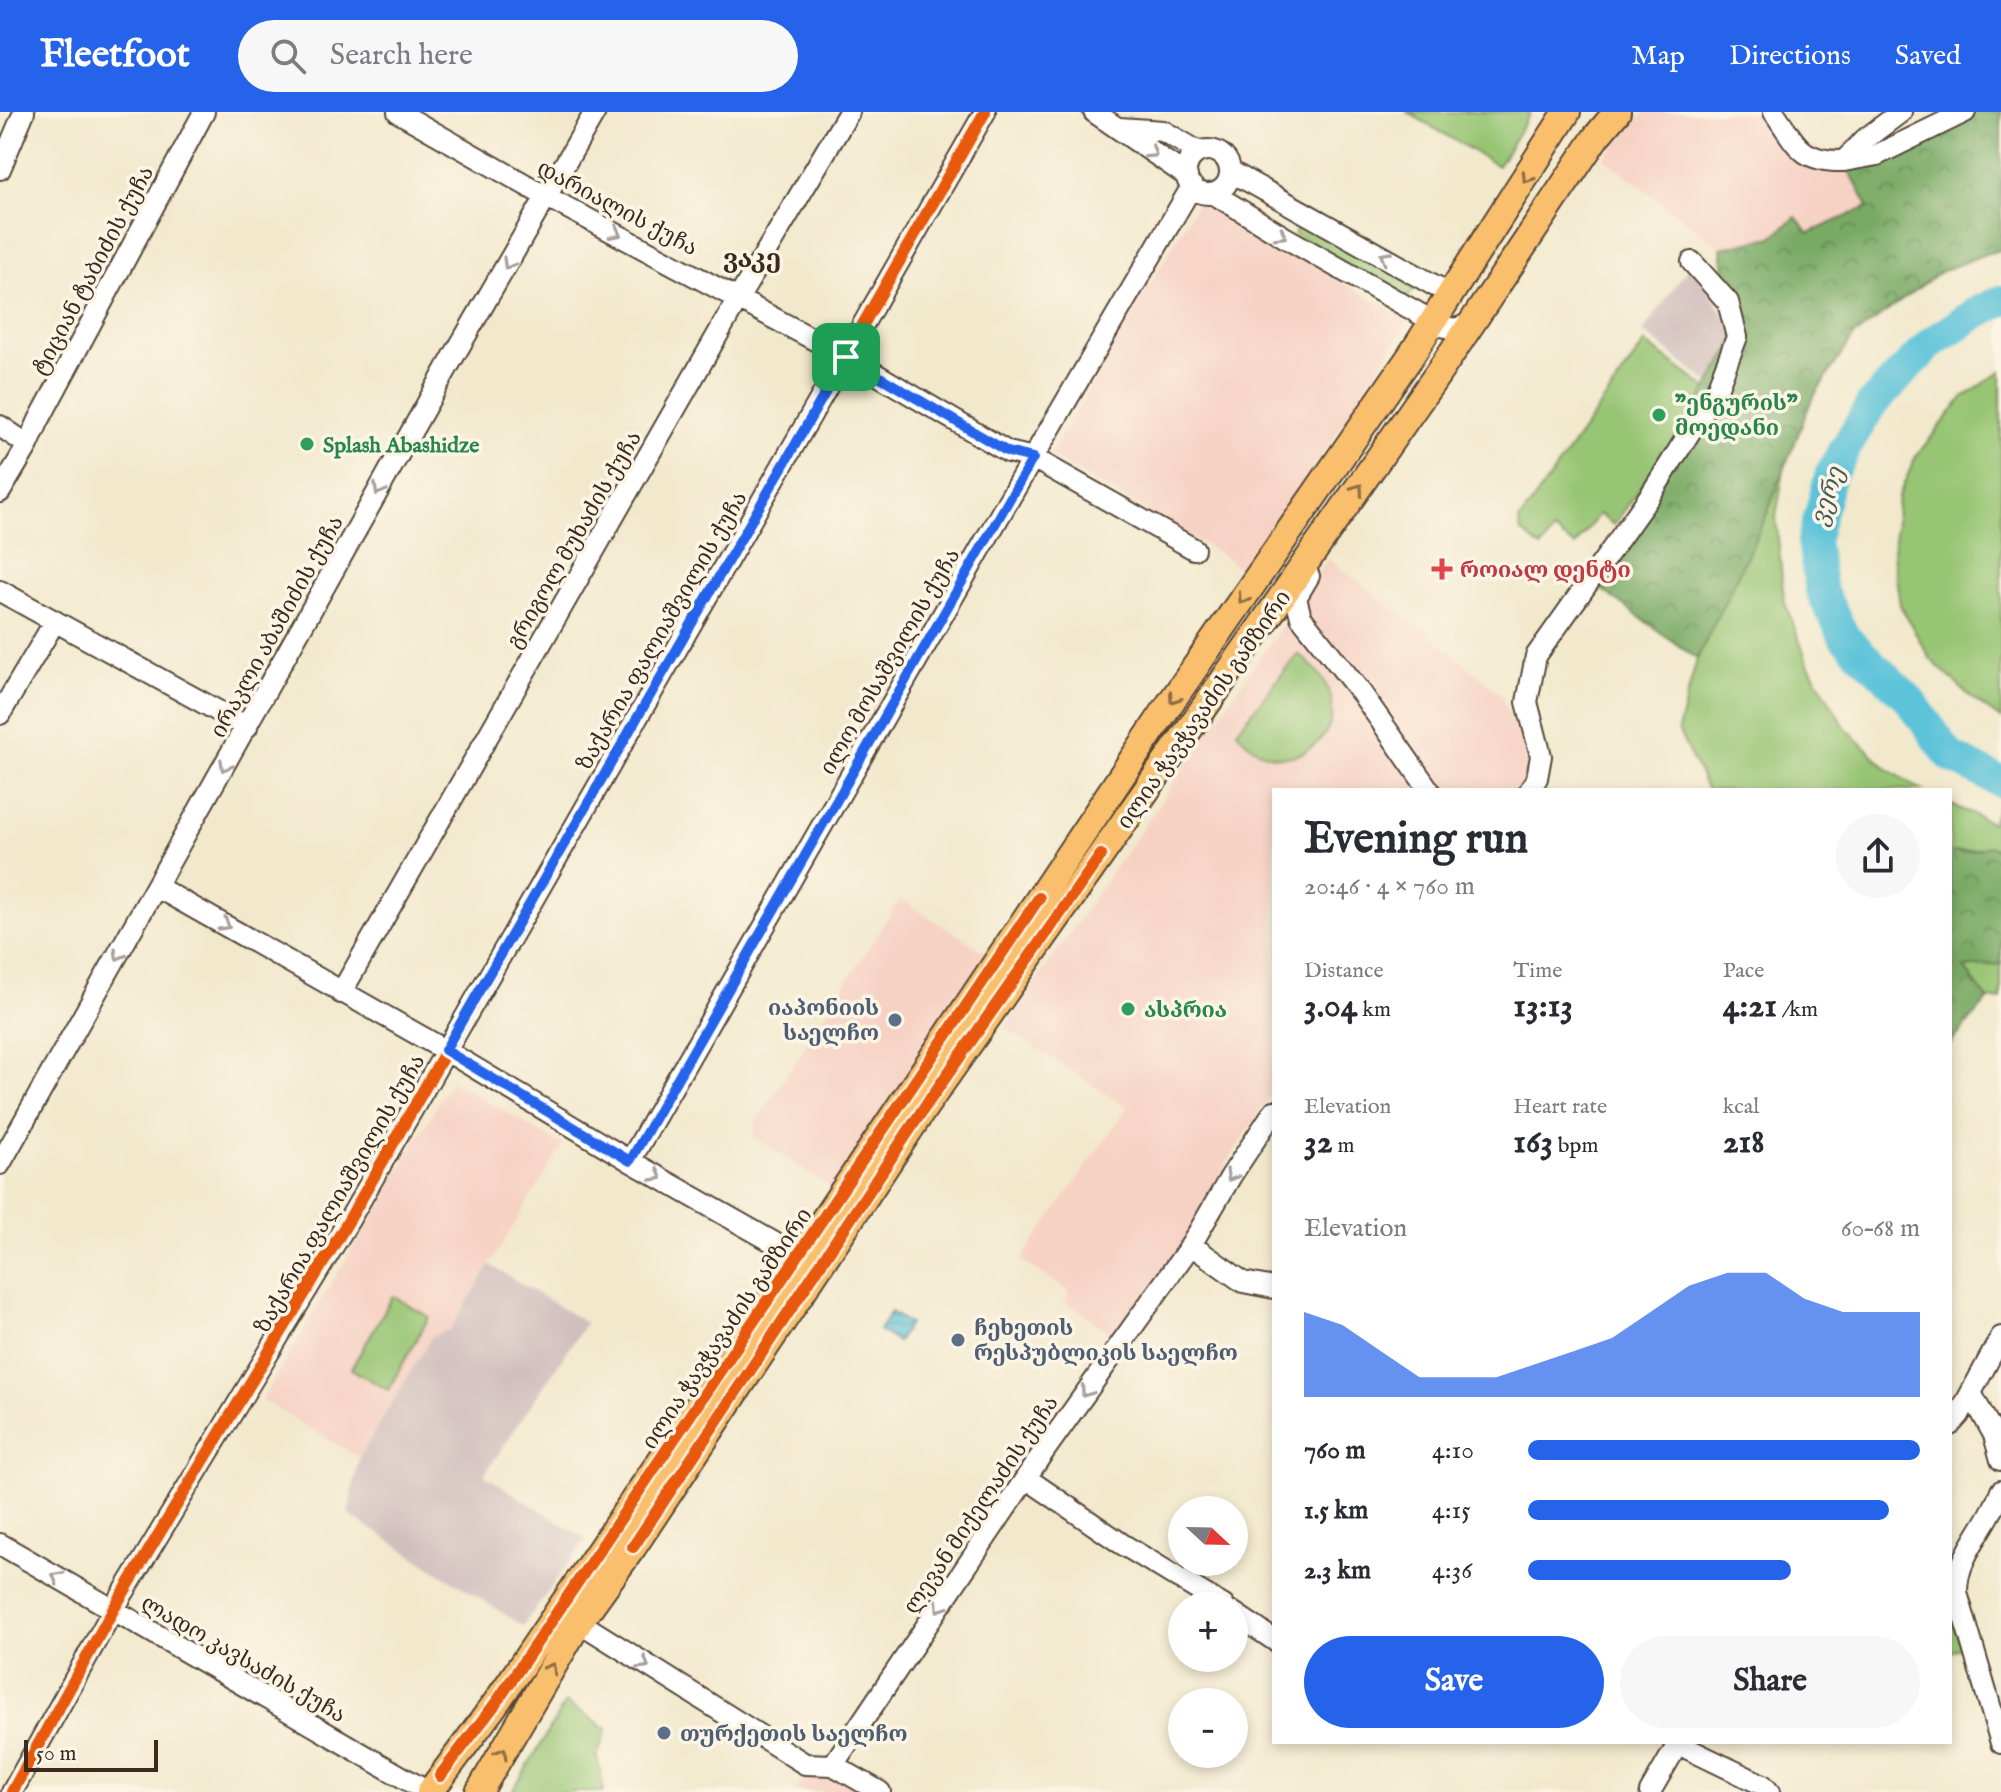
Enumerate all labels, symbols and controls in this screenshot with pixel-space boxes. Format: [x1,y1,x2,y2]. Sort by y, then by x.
search box [238,20,798,92]
text: Fleetfoot [40,32,190,80]
icon: search [266,34,310,78]
text: Search here [330,37,473,75]
text: Map [1631,39,1685,74]
text: Directions [1729,39,1851,74]
text: Saved [1895,39,1961,74]
one-way arrow [1143,143,1158,158]
street label: დარიალის ქუჩა [532,155,702,263]
street label: ტიციან ტაბიძის ქუჩა [27,161,161,381]
one-way arrow [1521,170,1536,184]
one-way arrow [607,224,622,239]
one-way arrow [1272,225,1287,241]
district label: ვაკე [723,243,781,276]
one-way arrow [1379,252,1393,267]
one-way arrow [502,255,517,270]
pin [812,323,880,391]
icon: arrive [824,335,868,379]
place label: "ენგურის" მოედანი [1675,390,1798,443]
marker: "ენგურის" მოედანი [1650,406,1668,424]
street label: გრიგოლ მუხაძის ქუჩა [501,426,648,654]
place label: Splash Abashidze [323,432,479,460]
marker: Splash Abashidze [298,435,316,453]
water label: ვერე [1804,463,1853,530]
one-way arrow [373,481,388,496]
one-way arrow [1348,483,1363,497]
street label: ზაქარია ფალიაშვილის ქუჩა [571,487,754,775]
street label: ირაკლი აბაშიძის ქუჩა [205,511,351,743]
street label: ილო მოსაშვილის ქუჩა [814,544,967,780]
place label: როიალ დენტი [1460,557,1631,585]
marker: როიალ დენტი [1431,558,1453,580]
street label: ილია ჭავჭავაძის გამზირი [1111,585,1298,835]
one-way arrow [1238,590,1253,604]
one-way arrow [1169,690,1184,704]
one-way arrow [219,757,235,772]
text: Evening run [1304,812,1528,868]
button: share [1836,814,1920,898]
text: 20:46 · 4 × 760 m [1304,870,1475,903]
one-way arrow [216,915,231,931]
one-way arrow [113,946,129,961]
text: Distance [1304,957,1384,985]
text: Time [1513,957,1562,985]
text: Pace [1723,957,1764,985]
text: 3.04 [1304,985,1357,1028]
text: 13:13 [1513,985,1573,1028]
text: 4:21 [1723,985,1777,1028]
place label: იაპონიის საელჩო [768,995,879,1048]
text: km [1357,996,1391,1024]
text: /km [1777,996,1818,1024]
place label: ასპრია [1144,997,1227,1025]
marker: ასპრია [1119,1000,1137,1018]
marker: იაპონიის საელჩო [886,1011,904,1029]
street label: ზაქარია ფალიაშვილის ქუჩა [249,1050,432,1338]
text: Elevation [1304,1093,1391,1121]
text: Heart rate [1513,1093,1607,1121]
text: kcal [1723,1093,1759,1121]
text: 32 [1304,1121,1333,1164]
text: 163 [1513,1121,1553,1164]
text: 218 [1723,1121,1765,1164]
text: m [1333,1132,1354,1160]
text: bpm [1553,1132,1598,1160]
one-way arrow [648,1166,662,1182]
one-way arrow [1225,1167,1241,1182]
street label: ილია ჭავჭავაძის გამზირი [636,1203,819,1455]
text: Elevation [1304,1212,1407,1245]
text: 60–68 m [1841,1212,1920,1245]
place label: ჩეხეთის რესპუბლიკის საელჩო [974,1315,1238,1368]
marker: ჩეხეთის რესპუბლიკის საელჩო [949,1331,967,1349]
one-way arrow [1081,1383,1096,1397]
street label: ლევან მიქელაძის ქუჩა [898,1390,1065,1620]
text: 760 m [1304,1434,1366,1467]
text: 4:10 [1432,1434,1474,1467]
text: 1.5 km [1304,1494,1368,1527]
text: 4:15 [1432,1494,1471,1527]
north arrow [1168,1496,1248,1576]
map controls [1168,1496,1248,1768]
text: 2.3 km [1304,1554,1371,1587]
text: 4:36 [1432,1554,1472,1587]
one-way arrow [51,1571,66,1587]
street label: ლადო კავსაძის ქუჩა [136,1590,350,1730]
button: + [1168,1592,1248,1672]
one-way arrow [935,1598,950,1612]
button: Save [1304,1636,1604,1728]
button: Share [1620,1636,1920,1728]
one-way arrow [635,1655,650,1670]
one-way arrow [542,1662,557,1677]
button: − [1168,1688,1248,1768]
place label: თურქეთის საელჩო [680,1721,908,1749]
marker: თურქეთის საელჩო [655,1724,673,1742]
scale bar [24,1736,158,1772]
text: 50 m [36,1740,77,1768]
one-way arrow [492,1747,508,1762]

